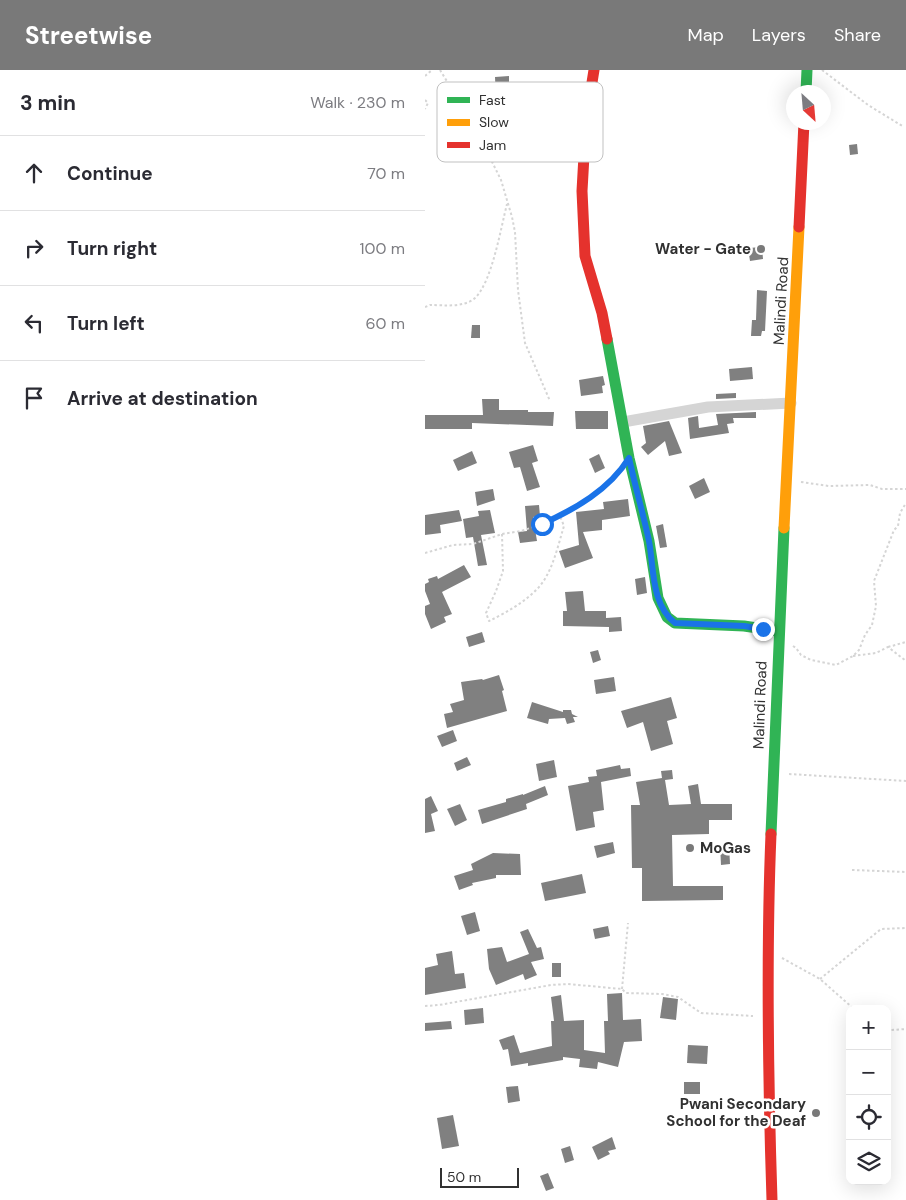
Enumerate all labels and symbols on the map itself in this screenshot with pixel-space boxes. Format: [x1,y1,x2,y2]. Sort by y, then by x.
legend [437,82,603,162]
north arrow [786,85,831,130]
text: Fast [479,91,506,109]
text: Slow [479,113,509,131]
text: Jam [479,136,506,154]
place label: Water - Gate [655,239,751,259]
marker: Water - Gate [755,243,767,255]
street label: Malindi Road [769,256,793,346]
route start [531,513,554,536]
route end [752,618,775,641]
street label: Malindi Road [748,661,772,749]
place label: MoGas [700,838,751,858]
marker: MoGas [684,842,696,854]
place label: Pwani Secondary School for the Deaf [666,1094,806,1131]
marker: Pwani Secondary School for the Deaf [810,1107,822,1119]
scale bar [440,1165,519,1188]

